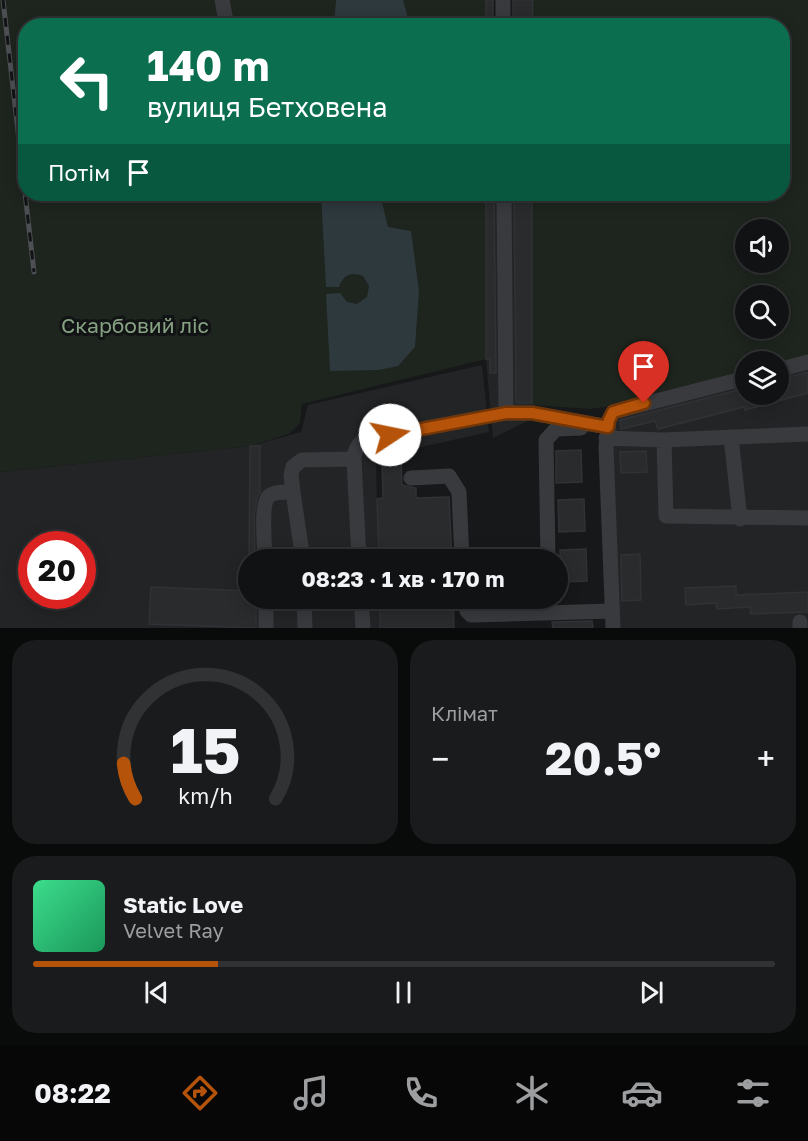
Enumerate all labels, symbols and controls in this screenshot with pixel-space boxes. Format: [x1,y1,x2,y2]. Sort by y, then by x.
text: 140 m [147,40,269,90]
icon: left [48,42,126,120]
text: вулиця Бетховена [147,91,387,123]
icon: arrive [122,156,155,189]
text: Потім [48,159,110,186]
map controls [735,219,789,405]
button: sound [735,219,789,273]
button: search [735,285,789,339]
park label: Скарбовий ліс [61,312,209,338]
pin [618,341,669,403]
icon: arrive [627,350,660,383]
button: layers [735,351,789,405]
position arrow [358,403,422,467]
speed limit sign: 20 [18,531,96,609]
text: 08:23 · 1 хв · 170 m [301,565,505,592]
text: Клімат [431,701,498,725]
text: 15 [170,712,240,787]
text: 20.5° [545,731,661,785]
text: − [431,739,449,778]
text: + [757,739,775,778]
text: km/h [178,783,232,809]
text: Static Love [123,891,243,918]
text: Velvet Ray [123,918,224,942]
icon: previous [140,976,173,1009]
icon: pause [387,976,420,1009]
icon: next [635,976,668,1009]
icon: directions [179,1072,221,1114]
icon: music [290,1072,332,1114]
icon: phone [400,1072,442,1114]
icon: climate [511,1072,553,1114]
icon: car [621,1072,663,1114]
icon: filters [732,1072,774,1114]
text: 08:22 [34,1077,111,1109]

